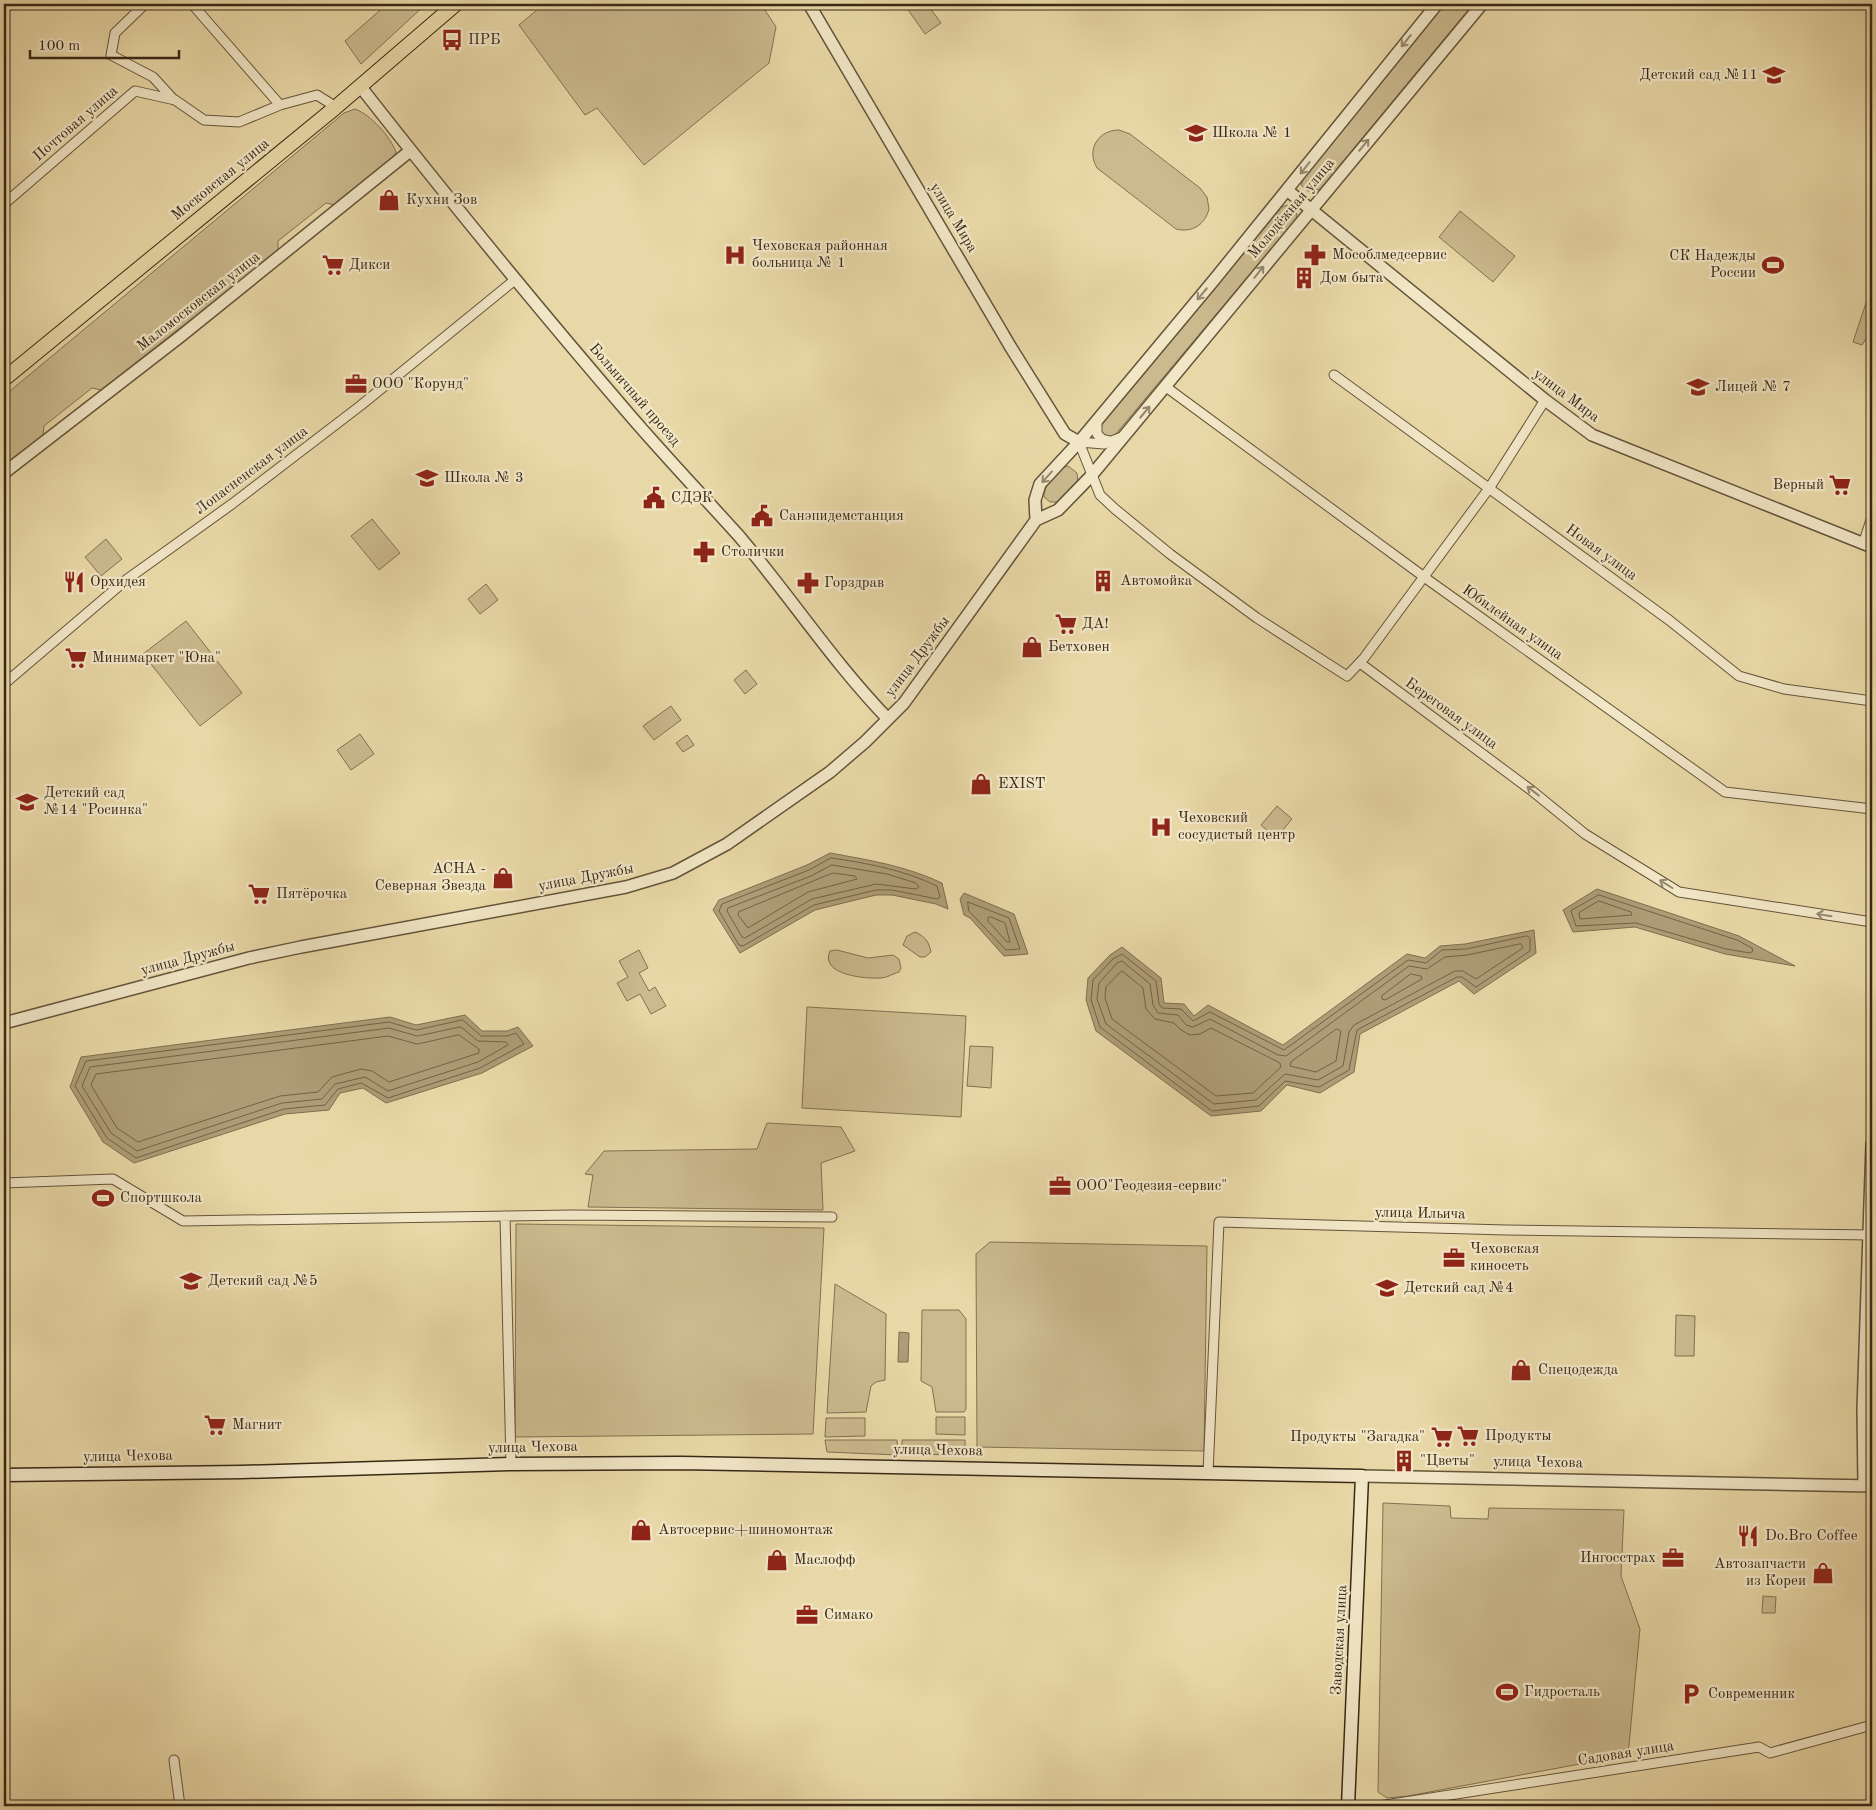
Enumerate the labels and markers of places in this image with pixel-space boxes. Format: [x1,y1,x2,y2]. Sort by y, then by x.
bus stop icon: ПРБ [439,27,465,53]
place label: ПРБ [468,33,501,48]
school or university icon: Детский сад №11 [1761,62,1787,88]
place label: Детский сад №11 [1640,68,1758,83]
school or university icon: Школа № 1 [1183,120,1209,146]
place label: Школа № 1 [1212,126,1292,141]
shop icon: Кухни Зов [376,187,402,213]
place label: Кухни Зов [406,193,477,208]
place label: Чеховская районная больница № 1 [752,239,888,271]
hospital icon: Чеховская районная больница № 1 [722,242,748,268]
pharmacy icon: Мособлмедсервис [1302,242,1328,268]
place label: Мособлмедсервис [1332,248,1447,263]
place label: СК Надежды России [1669,249,1756,281]
supermarket icon: Дикси [320,252,346,278]
sports icon: СК Надежды России [1760,252,1786,278]
place label: Дикси [349,258,390,273]
building icon: Дом быта [1291,265,1317,291]
place label: Дом быта [1320,271,1384,286]
office icon: ООО "Корунд" [343,371,369,397]
school or university icon: Лицей № 7 [1685,374,1711,400]
place label: ООО "Корунд" [372,377,469,392]
place label: Лицей № 7 [1715,380,1791,395]
school or university icon: Школа № 3 [414,465,440,491]
place label: Школа № 3 [444,471,524,486]
supermarket icon: Верный [1827,472,1853,498]
place label: Верный [1773,478,1824,493]
public building icon: СДЭК [641,485,667,511]
place label: СДЭК [671,491,713,506]
public building icon: Санэпидемстанция [749,503,775,529]
place label: Санэпидемстанция [779,509,904,524]
pharmacy icon: Столички [691,539,717,565]
place label: Столички [721,545,784,560]
building icon: Автомойка [1090,568,1116,594]
restaurant icon: Орхидея [61,569,87,595]
pharmacy icon: Горздрав [795,570,821,596]
place label: Автомойка [1120,574,1193,589]
place label: Орхидея [90,575,146,590]
place label: Горздрав [824,576,884,591]
supermarket icon: ДА! [1053,611,1079,637]
place label: ДА! [1082,617,1109,632]
shop icon: Бетховен [1019,634,1045,660]
place label: Бетховен [1048,640,1110,655]
supermarket icon: Минимаркет "Юна" [63,645,89,671]
place label: Минимаркет "Юна" [92,651,221,666]
shop icon: EXIST [968,771,994,797]
place label: EXIST [998,777,1046,792]
place label: Детский сад №14 "Росинка" [44,786,148,818]
school or university icon: Детский сад №14 "Росинка" [14,789,40,815]
place label: Чеховский сосудистый центр [1178,811,1295,843]
hospital icon: Чеховский сосудистый центр [1148,814,1174,840]
place label: АСНА - Северная Звезда [375,862,487,894]
shop icon: АСНА - Северная Звезда [490,865,516,891]
supermarket icon: Пятёрочка [246,881,272,907]
place label: Пятёрочка [276,887,348,902]
office icon: ООО"Геодезия-сервис" [1047,1173,1073,1199]
place label: ООО"Геодезия-сервис" [1076,1179,1227,1194]
sports icon: Спортшкола [90,1185,116,1211]
place label: Спортшкола [120,1191,203,1206]
place label: Чеховская киносеть [1470,1242,1539,1274]
office icon: Чеховская киносеть [1441,1245,1467,1271]
school or university icon: Детский сад №5 [178,1268,204,1294]
place label: Детский сад №5 [208,1274,318,1289]
school or university icon: Детский сад №4 [1374,1275,1400,1301]
place label: Детский сад №4 [1404,1281,1514,1296]
shop icon: Спецодежда [1508,1357,1534,1383]
place label: Спецодежда [1538,1363,1619,1378]
supermarket icon: Магнит [202,1412,228,1438]
place label: Магнит [232,1418,282,1433]
supermarket icon: Продукты [1455,1423,1481,1449]
supermarket icon: Продукты "Загадка" [1429,1424,1455,1450]
place label: Продукты [1485,1429,1552,1444]
place label: Продукты "Загадка" [1290,1430,1425,1445]
building icon: "Цветы" [1391,1448,1417,1474]
place label: "Цветы" [1420,1454,1475,1469]
shop icon: Автосервис+шиномонтаж [628,1517,654,1543]
place label: Автосервис+шиномонтаж [658,1523,833,1538]
restaurant icon: Do.Bro Coffee [1735,1523,1761,1549]
place label: Do.Bro Coffee [1765,1529,1858,1544]
office icon: Ингосстрах [1660,1545,1686,1571]
shop icon: Маслофф [764,1547,790,1573]
place label: Ингосстрах [1580,1551,1656,1566]
place label: Маслофф [794,1553,855,1568]
place label: Автозапчасти из Кореи [1714,1557,1806,1589]
shop icon: Автозапчасти из Кореи [1810,1560,1836,1586]
office icon: Симако [794,1602,820,1628]
place label: Симако [824,1608,873,1623]
sports icon: Гидросталь [1494,1679,1520,1705]
parking icon: Современник [1678,1681,1704,1707]
place label: Гидросталь [1524,1685,1600,1700]
place label: Современник [1708,1687,1795,1702]

